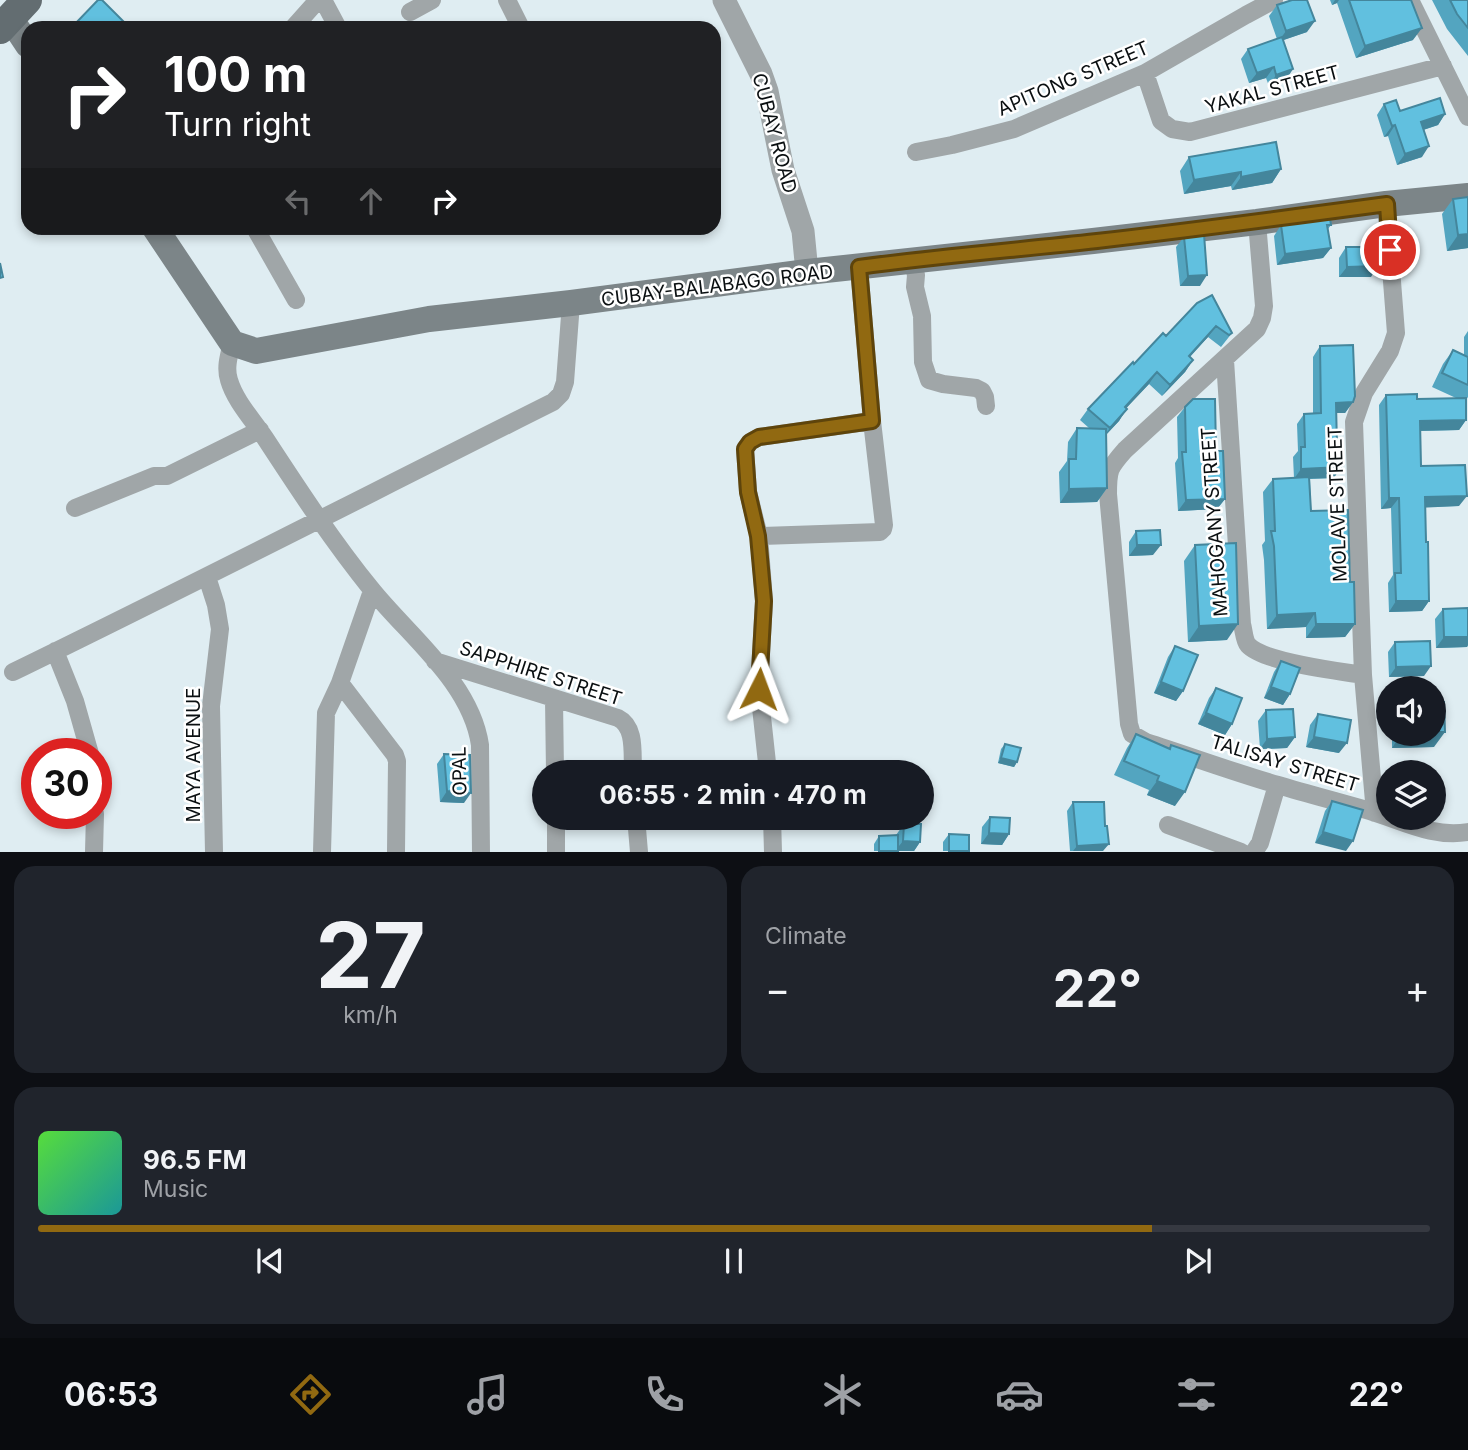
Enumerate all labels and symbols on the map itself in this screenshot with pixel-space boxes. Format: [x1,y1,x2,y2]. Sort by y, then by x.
street label: APITONG STREET [994,36,1152,121]
street label: YAKAL STREET [1202,60,1342,118]
street label: CUBAY ROAD [747,71,802,196]
pin [1360,220,1420,280]
street label: CUBAY-BALABAGO ROAD [600,260,834,311]
street label: MAHOGANY STREET [1196,426,1233,618]
street label: MOLAVE STREET [1323,426,1352,582]
street label: SAPPHIRE STREET [457,636,625,711]
position arrow [722,652,796,726]
street label: MAYA AVENUE [182,687,205,823]
street label: TALISAY STREET [1208,730,1362,797]
speed limit sign: 30 [21,738,112,829]
street label: OPAL [448,746,471,796]

